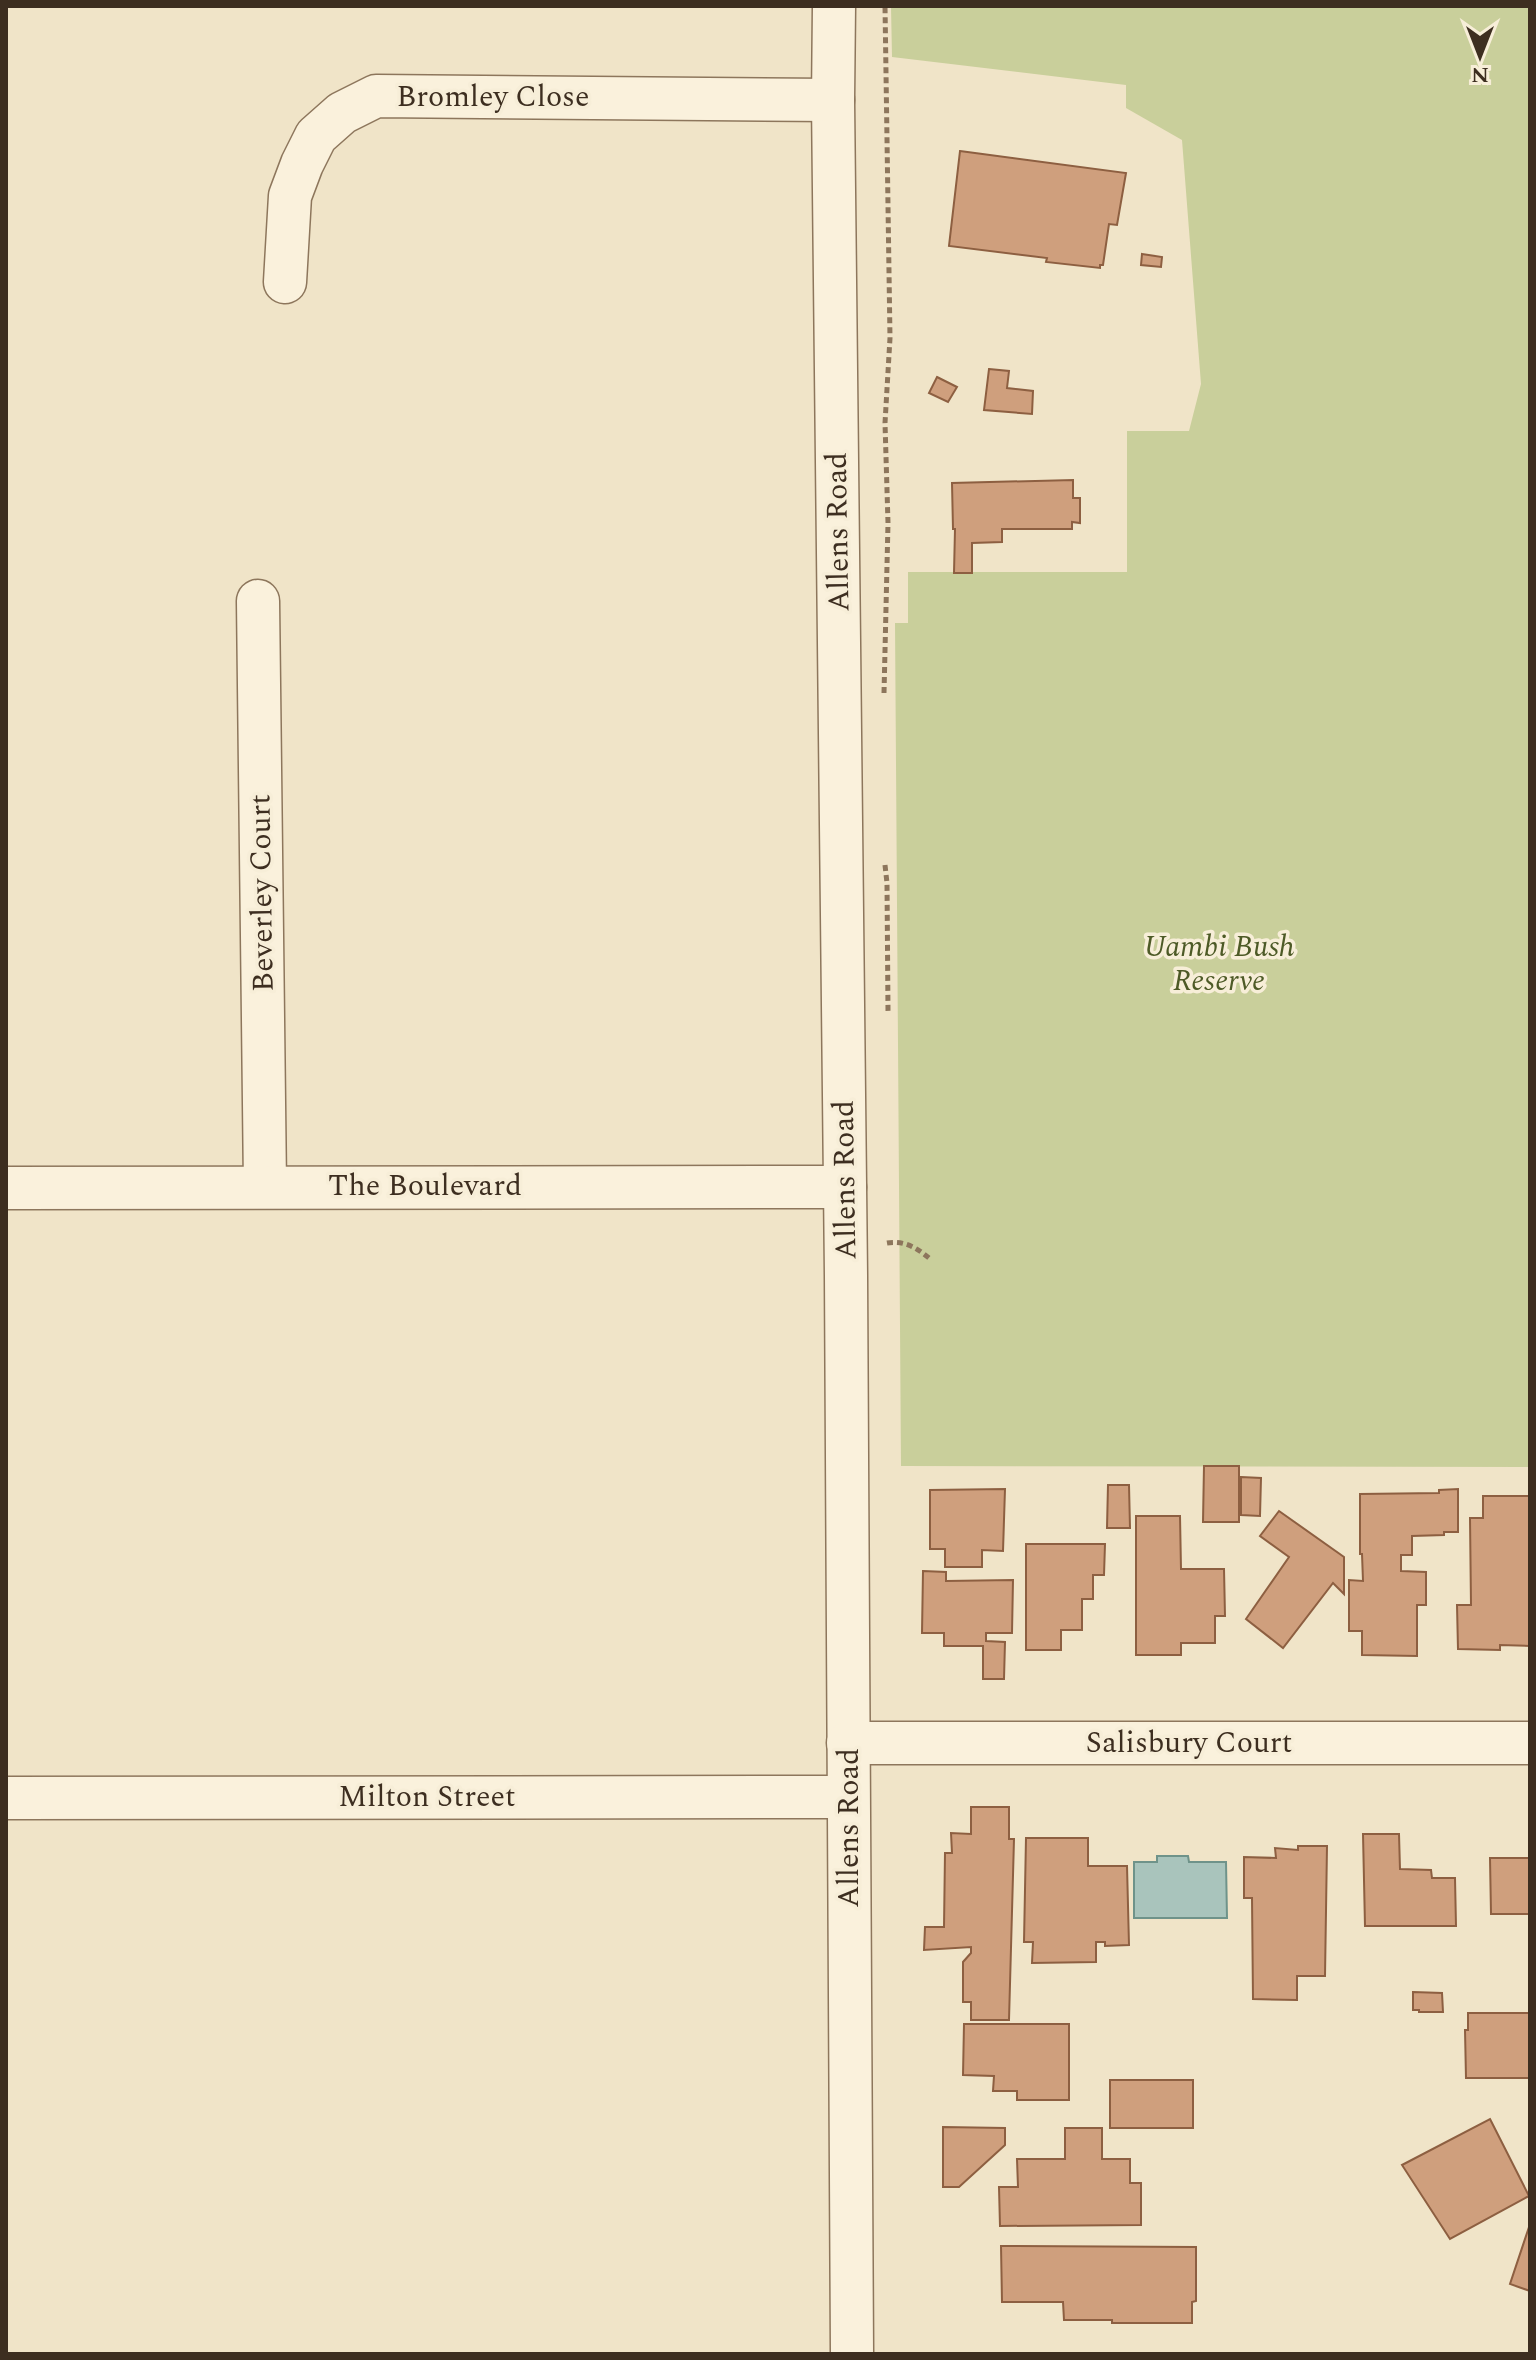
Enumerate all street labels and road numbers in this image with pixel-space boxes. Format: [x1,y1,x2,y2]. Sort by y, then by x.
street label: Bromley Close [396,74,590,120]
street label: Allens Road [814,452,862,612]
street label: Beverley Court [237,794,287,992]
street label: Allens Road [821,1100,869,1260]
street label: The Boulevard [328,1163,522,1209]
street label: Salisbury Court [1086,1720,1292,1766]
street label: Allens Road [826,1748,872,1908]
street label: Milton Street [338,1774,516,1820]

